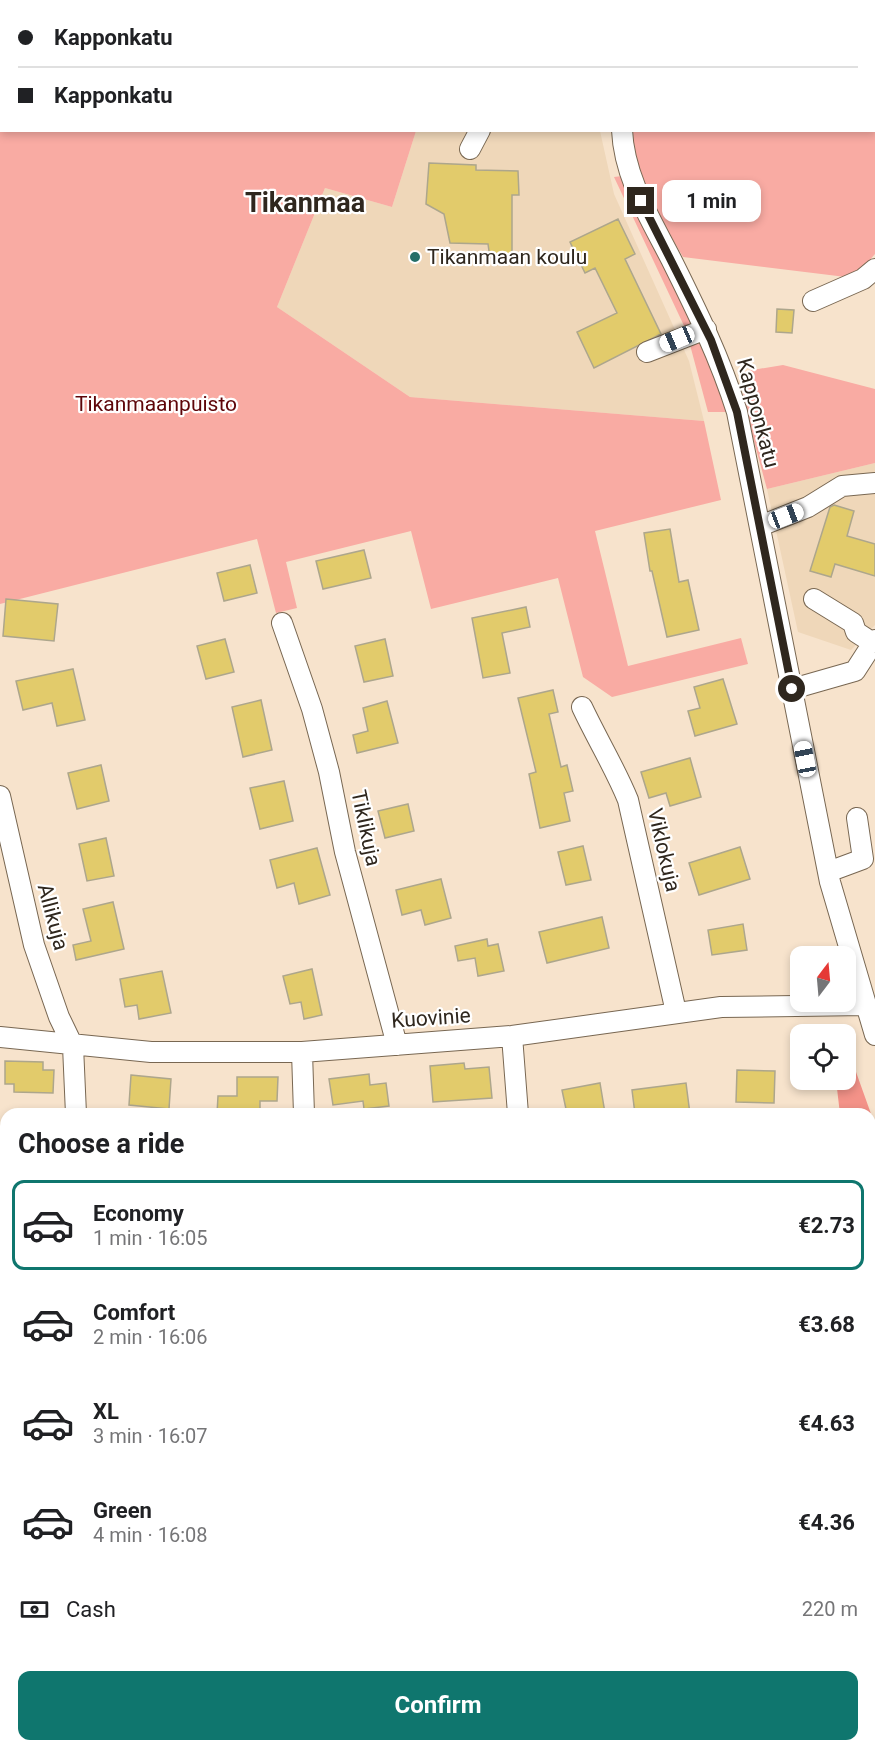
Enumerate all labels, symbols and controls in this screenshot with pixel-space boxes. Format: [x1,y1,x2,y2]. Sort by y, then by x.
text: Kapponkatu [54,25,173,50]
text: Kapponkatu [54,83,173,108]
callout: 1 min [662,180,761,222]
district label: Tikanmaa [245,187,365,219]
route end [627,187,654,214]
text: 1 min [686,189,737,213]
place label: Tikanmaan koulu [427,245,587,269]
marker: Tikanmaan koulu [408,250,422,264]
car [657,324,697,354]
street label: Kapponkatu [732,356,784,470]
park label: Tikanmaanpuisto [75,392,237,416]
car [766,501,806,531]
route start [778,675,805,702]
car [793,740,817,778]
street label: Tiklikuja [346,788,386,868]
street label: Viklokuja [643,806,685,894]
street label: Allikuja [33,881,73,953]
north arrow [790,946,856,1012]
map controls [790,946,856,1090]
street label: Kuovinie [391,1003,471,1033]
button: locate [790,1024,856,1090]
text: Choose a ride [18,1128,184,1160]
icon: car [21,1198,75,1252]
text: Economy [93,1201,184,1226]
text: €2.73 [798,1213,855,1238]
text: 1 min · 16:05 [93,1226,208,1250]
icon: car [21,1297,75,1351]
text: Comfort [93,1300,175,1325]
text: €3.68 [798,1312,855,1337]
text: 2 min · 16:06 [93,1325,208,1349]
icon: car [21,1396,75,1450]
text: XL [93,1399,119,1424]
text: €4.63 [798,1411,855,1436]
text: 3 min · 16:07 [93,1424,208,1448]
icon: car [21,1495,75,1549]
text: Green [93,1498,152,1523]
text: €4.36 [798,1510,855,1535]
text: 4 min · 16:08 [93,1523,208,1547]
icon: cash [18,1593,51,1626]
text: Cash [66,1597,116,1622]
text: 220 m [802,1597,858,1621]
button: Confirm [18,1671,858,1740]

